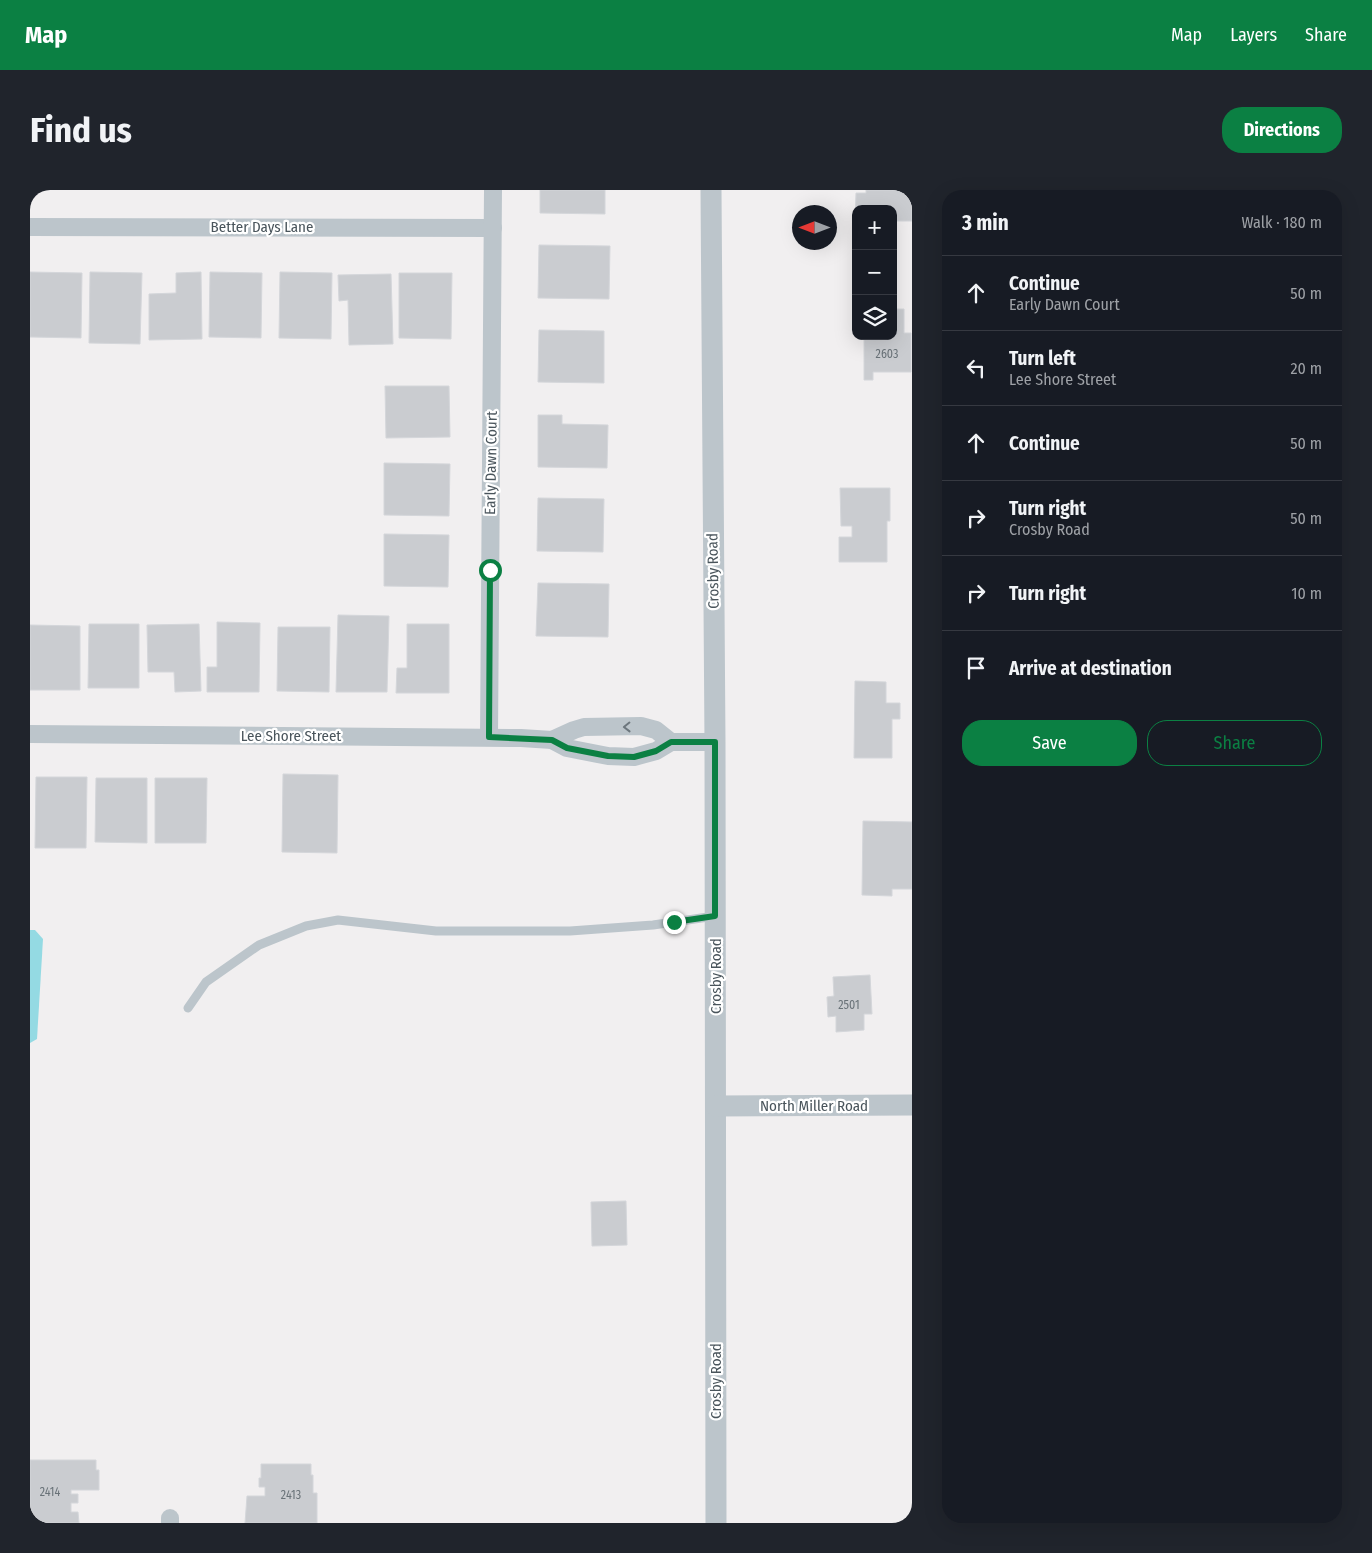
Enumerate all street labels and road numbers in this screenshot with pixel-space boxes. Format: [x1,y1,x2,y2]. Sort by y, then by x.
street label: Better Days Lane [211,218,313,236]
street label: Early Dawn Court [481,411,501,515]
street label: Crosby Road [703,533,723,609]
street label: Lee Shore Street [241,727,341,745]
street label: Crosby Road [707,938,725,1014]
street label: North Miller Road [760,1097,868,1115]
street label: Crosby Road [707,1343,725,1419]

